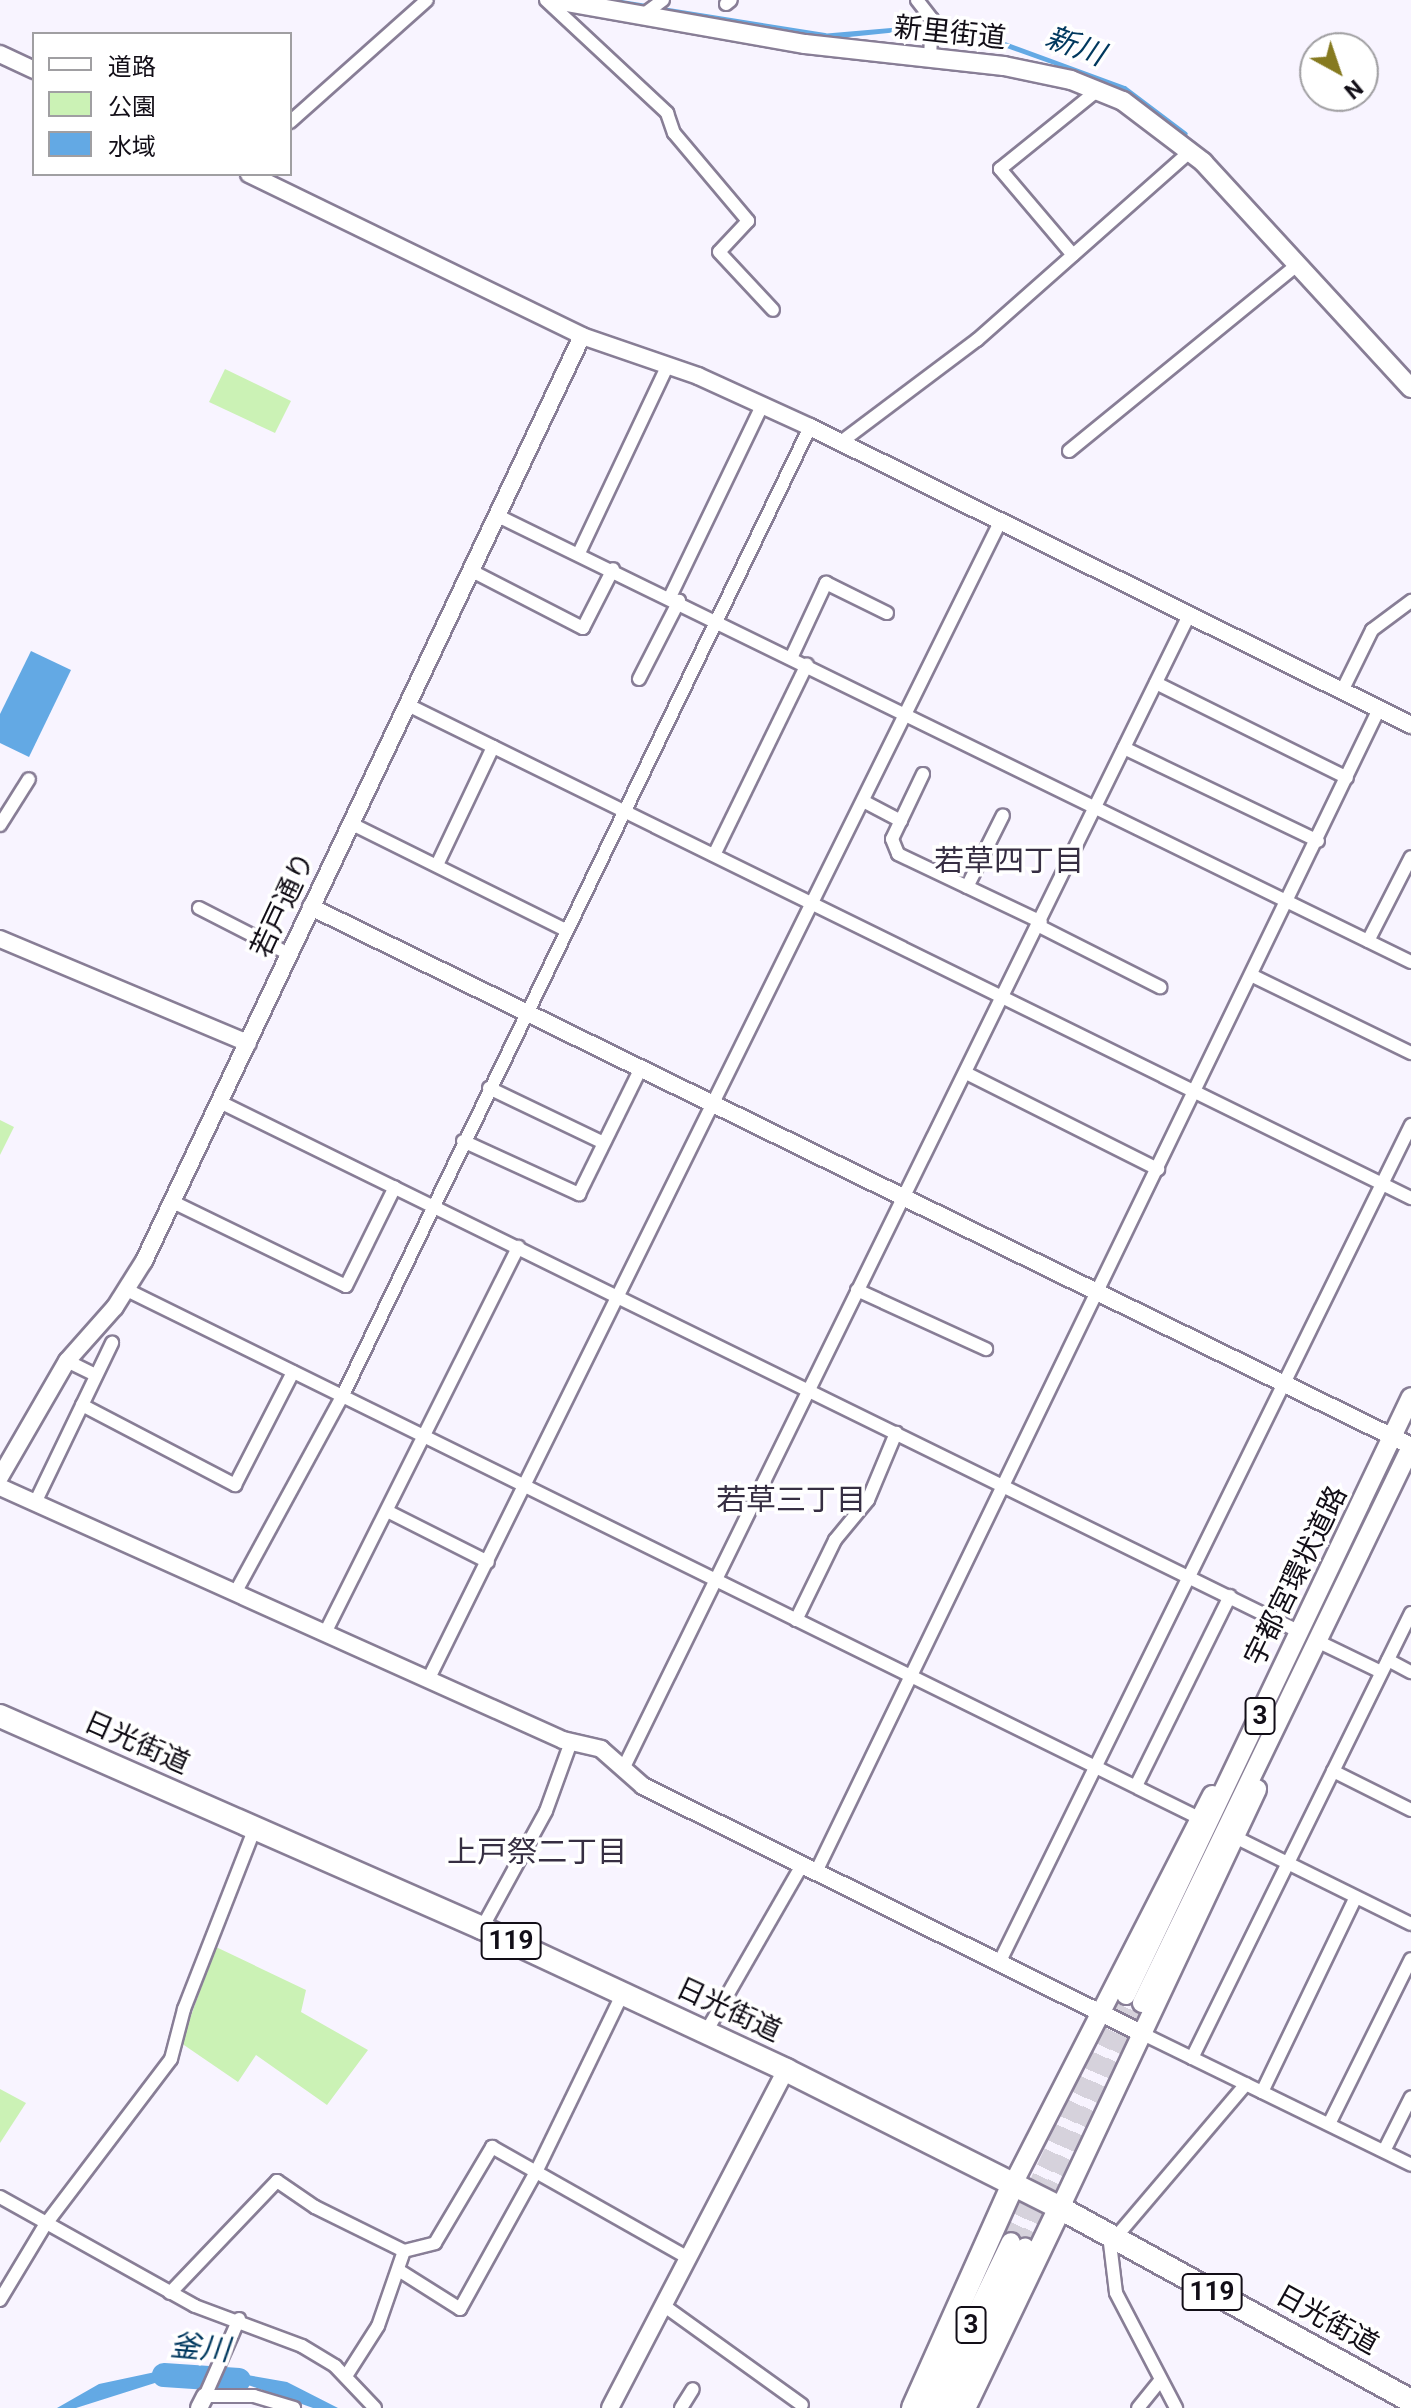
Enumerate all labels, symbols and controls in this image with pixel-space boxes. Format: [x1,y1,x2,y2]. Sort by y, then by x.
street label: 新里街道 [893,10,1007,56]
water label: 新川 [1041,19,1109,73]
legend [32,32,292,176]
north arrow [1299,32,1379,112]
text: 道路 [108,53,156,81]
text: N [1339,75,1367,104]
text: 公園 [108,93,156,121]
text: 水域 [108,133,156,161]
district label: 若草四丁目 [934,843,1084,879]
street label: 若戸通り [244,847,322,963]
street label: 宇都宮環状道路 [1238,1481,1354,1671]
district label: 若草三丁目 [716,1482,866,1518]
road number: 3 [1244,1694,1276,1738]
street label: 日光街道 [79,1705,195,1781]
district label: 上戸祭二丁目 [447,1834,627,1870]
road number: 119 [479,1919,543,1963]
street label: 日光街道 [671,1971,787,2049]
road number: 119 [1180,2270,1244,2314]
street label: 日光街道 [1270,2278,1384,2362]
road number: 3 [955,2303,987,2347]
water label: 釜川 [169,2327,231,2369]

